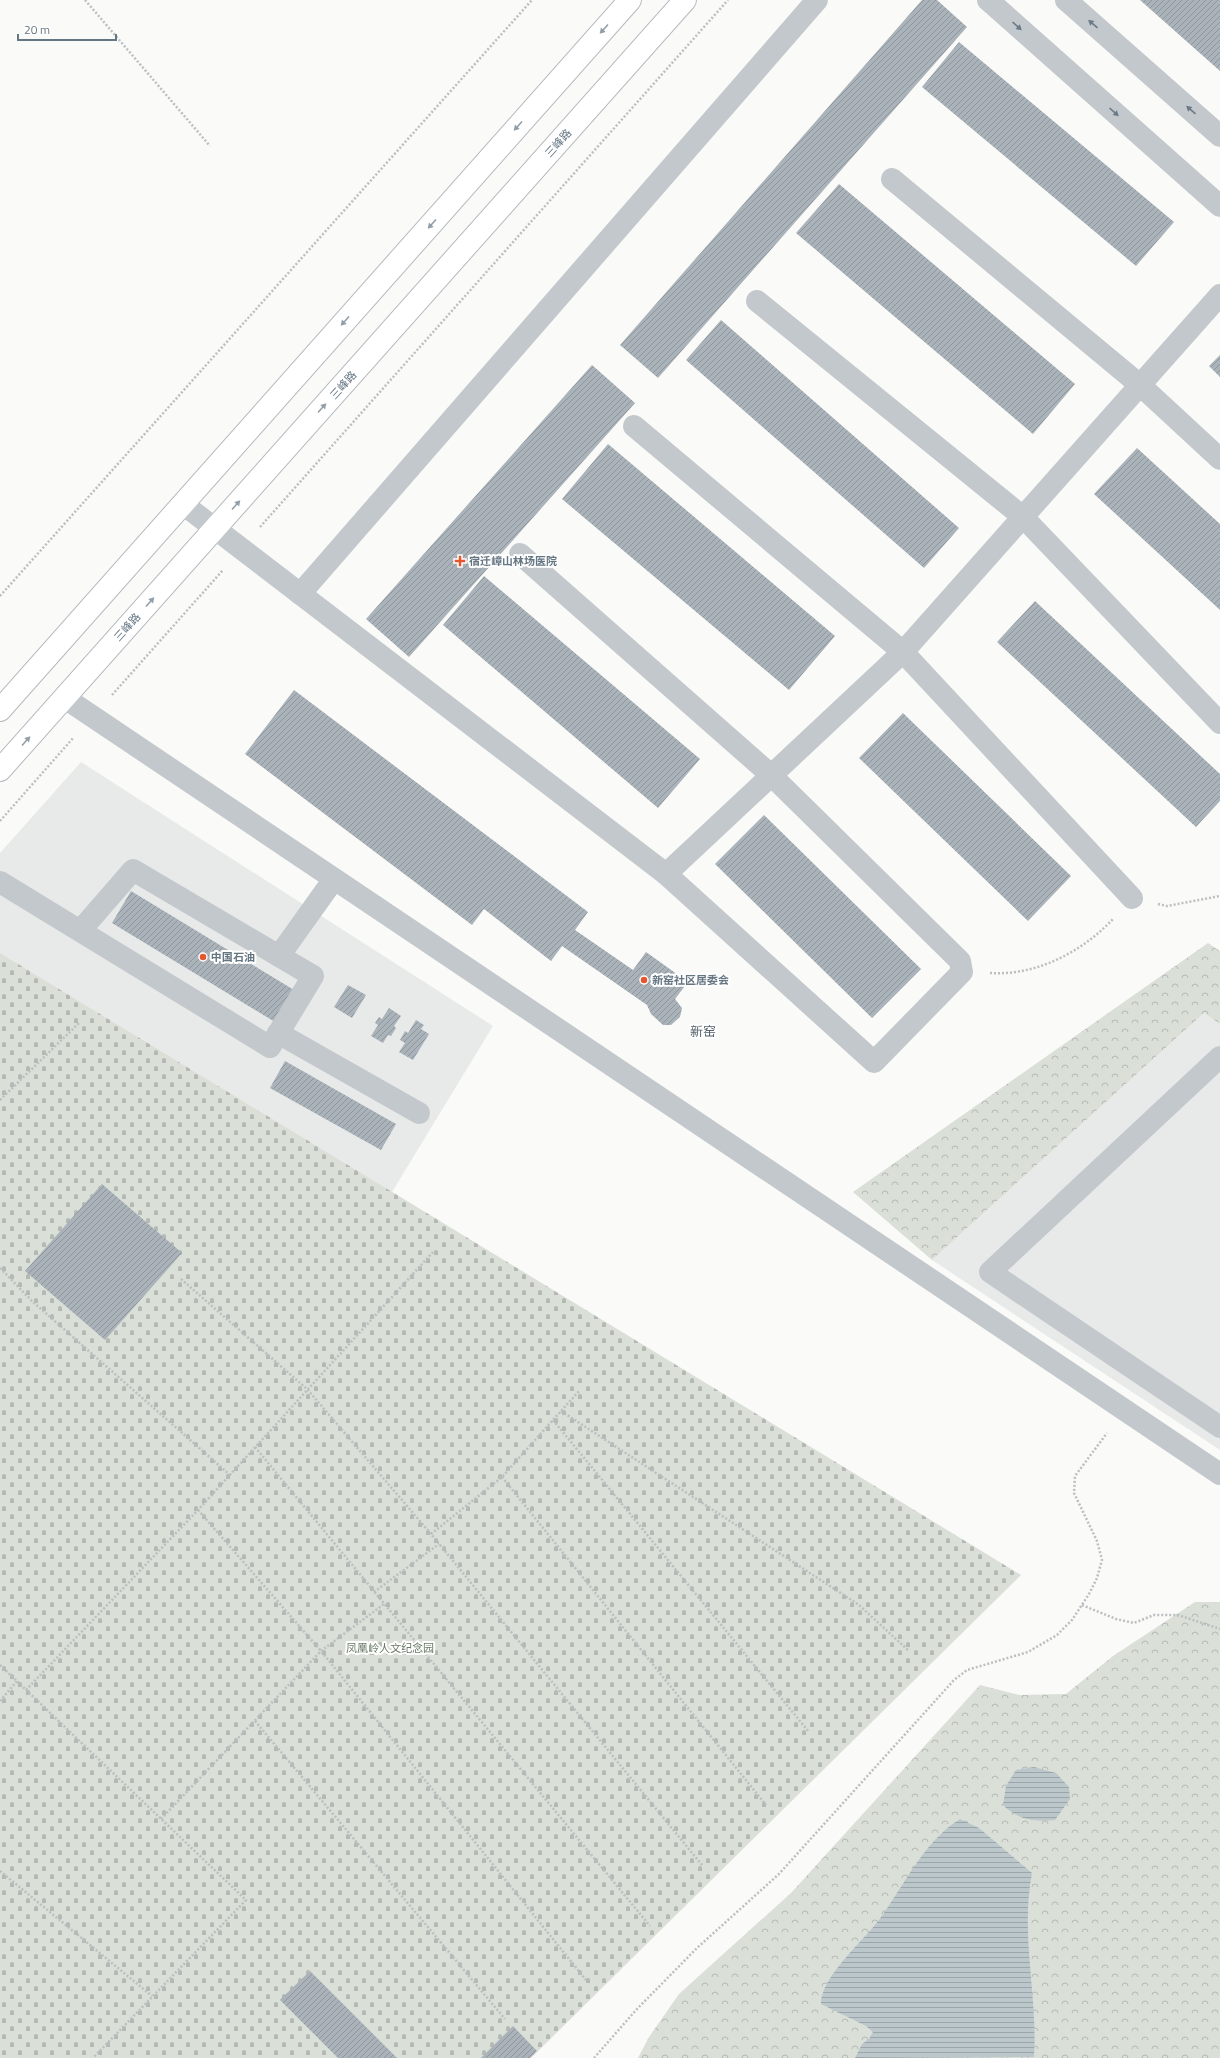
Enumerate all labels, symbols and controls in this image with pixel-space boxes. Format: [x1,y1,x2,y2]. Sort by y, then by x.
scale bar [18,16,116,42]
text: 20 m [24,20,50,39]
one-way arrow [1088,20,1098,29]
one-way arrow [1012,21,1022,31]
one-way arrow [600,24,609,34]
one-way arrow [1185,106,1196,115]
one-way arrow [1109,108,1119,117]
one-way arrow [514,121,523,132]
street label: 三峰路 [541,125,575,161]
one-way arrow [427,218,436,229]
one-way arrow [341,315,350,326]
street label: 三峰路 [326,367,360,403]
one-way arrow [318,403,327,413]
one-way arrow [231,500,241,510]
place label: 宿迁嶂山林场医院 [469,553,557,569]
marker: 宿迁嶂山林场医院 [454,555,466,567]
one-way arrow [145,597,154,608]
street label: 三峰路 [110,609,144,645]
one-way arrow [21,736,31,746]
place label: 中国石油 [211,949,255,965]
marker: 中国石油 [198,952,208,962]
place label: 新窑社区居委会 [652,972,729,988]
marker: 新窑社区居委会 [639,975,649,985]
district label: 新窑 [690,1021,716,1041]
park label: 凤凰岭人文纪念园 [346,1640,434,1656]

